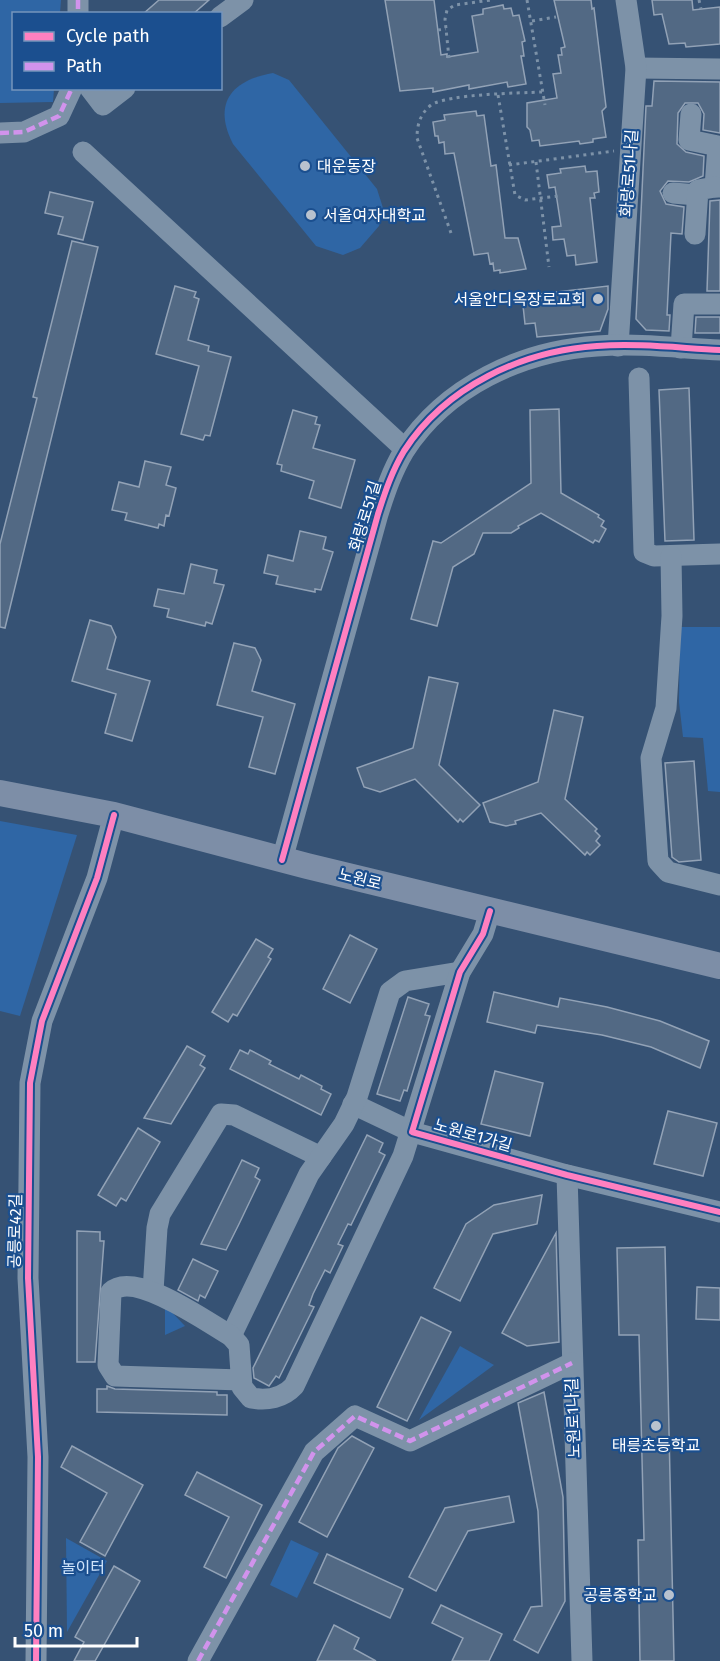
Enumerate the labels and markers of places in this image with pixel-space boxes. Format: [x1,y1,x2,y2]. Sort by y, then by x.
place label: 대운동장 [317,157,376,176]
marker: 대운동장 [298,159,312,173]
place label: 서울여자대학교 [323,206,426,225]
marker: 서울여자대학교 [304,208,318,222]
place label: 서울안디옥장로교회 [454,290,586,309]
marker: 서울안디옥장로교회 [591,292,605,306]
marker: 태릉초등학교 [649,1419,663,1433]
place label: 태릉초등학교 [612,1436,700,1455]
place label: 공릉중학교 [583,1586,657,1605]
marker: 공릉중학교 [662,1588,676,1602]

